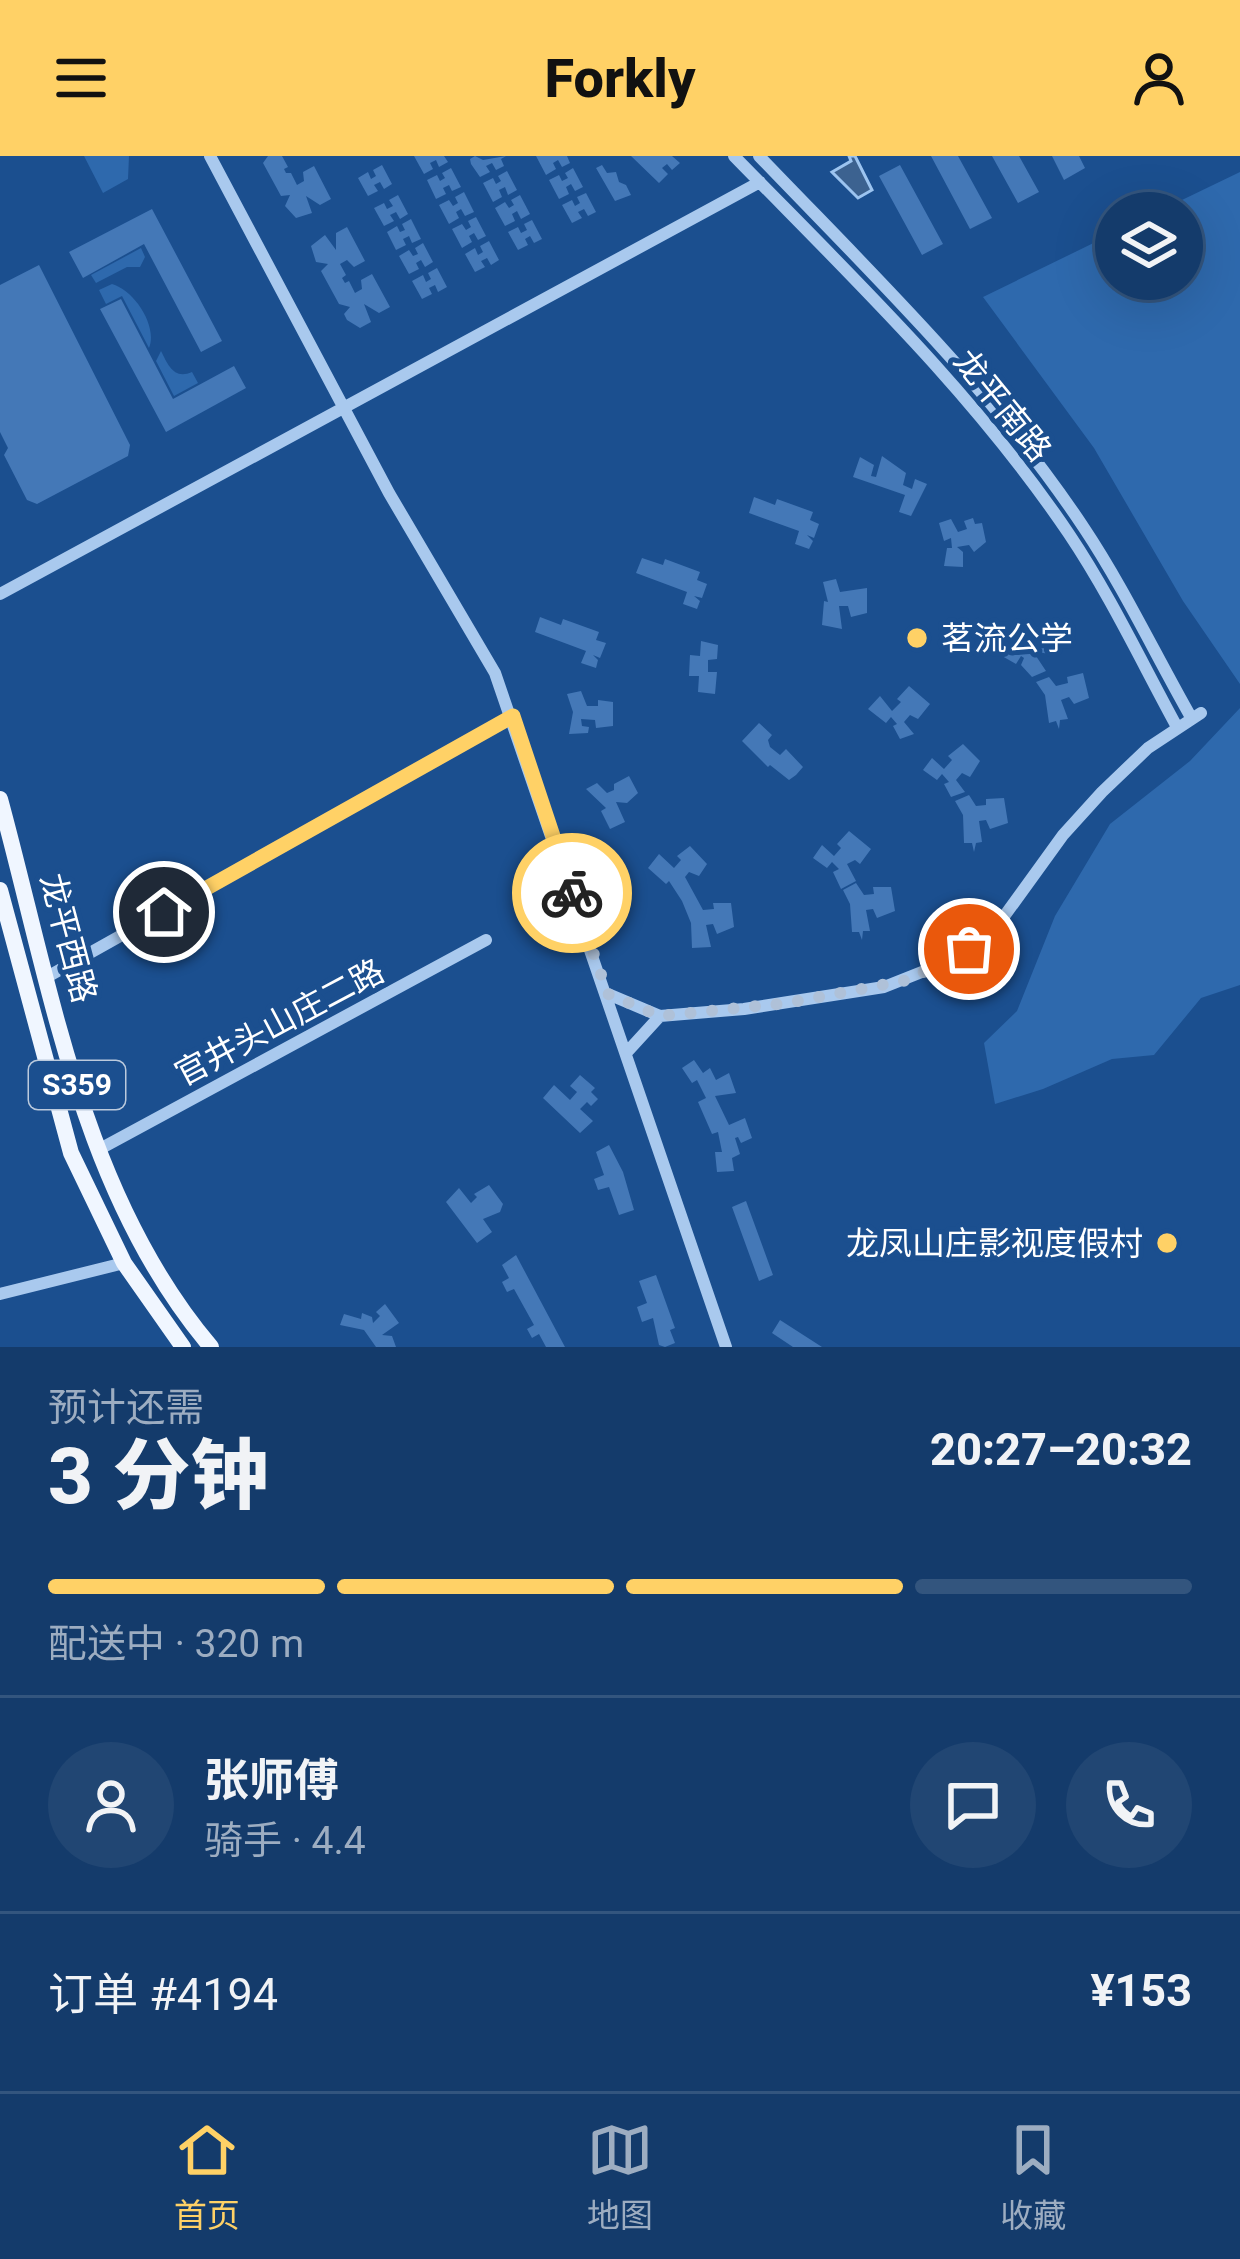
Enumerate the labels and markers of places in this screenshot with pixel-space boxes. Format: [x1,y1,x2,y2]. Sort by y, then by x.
place label: 茗流公学 [941,619,1073,658]
marker: 茗流公学 [904,625,930,651]
pin [113,861,215,963]
pin [918,898,1020,1000]
place label: 龙凤山庄影视度假村 [846,1224,1143,1263]
marker: 龙凤山庄影视度假村 [1154,1230,1180,1256]

